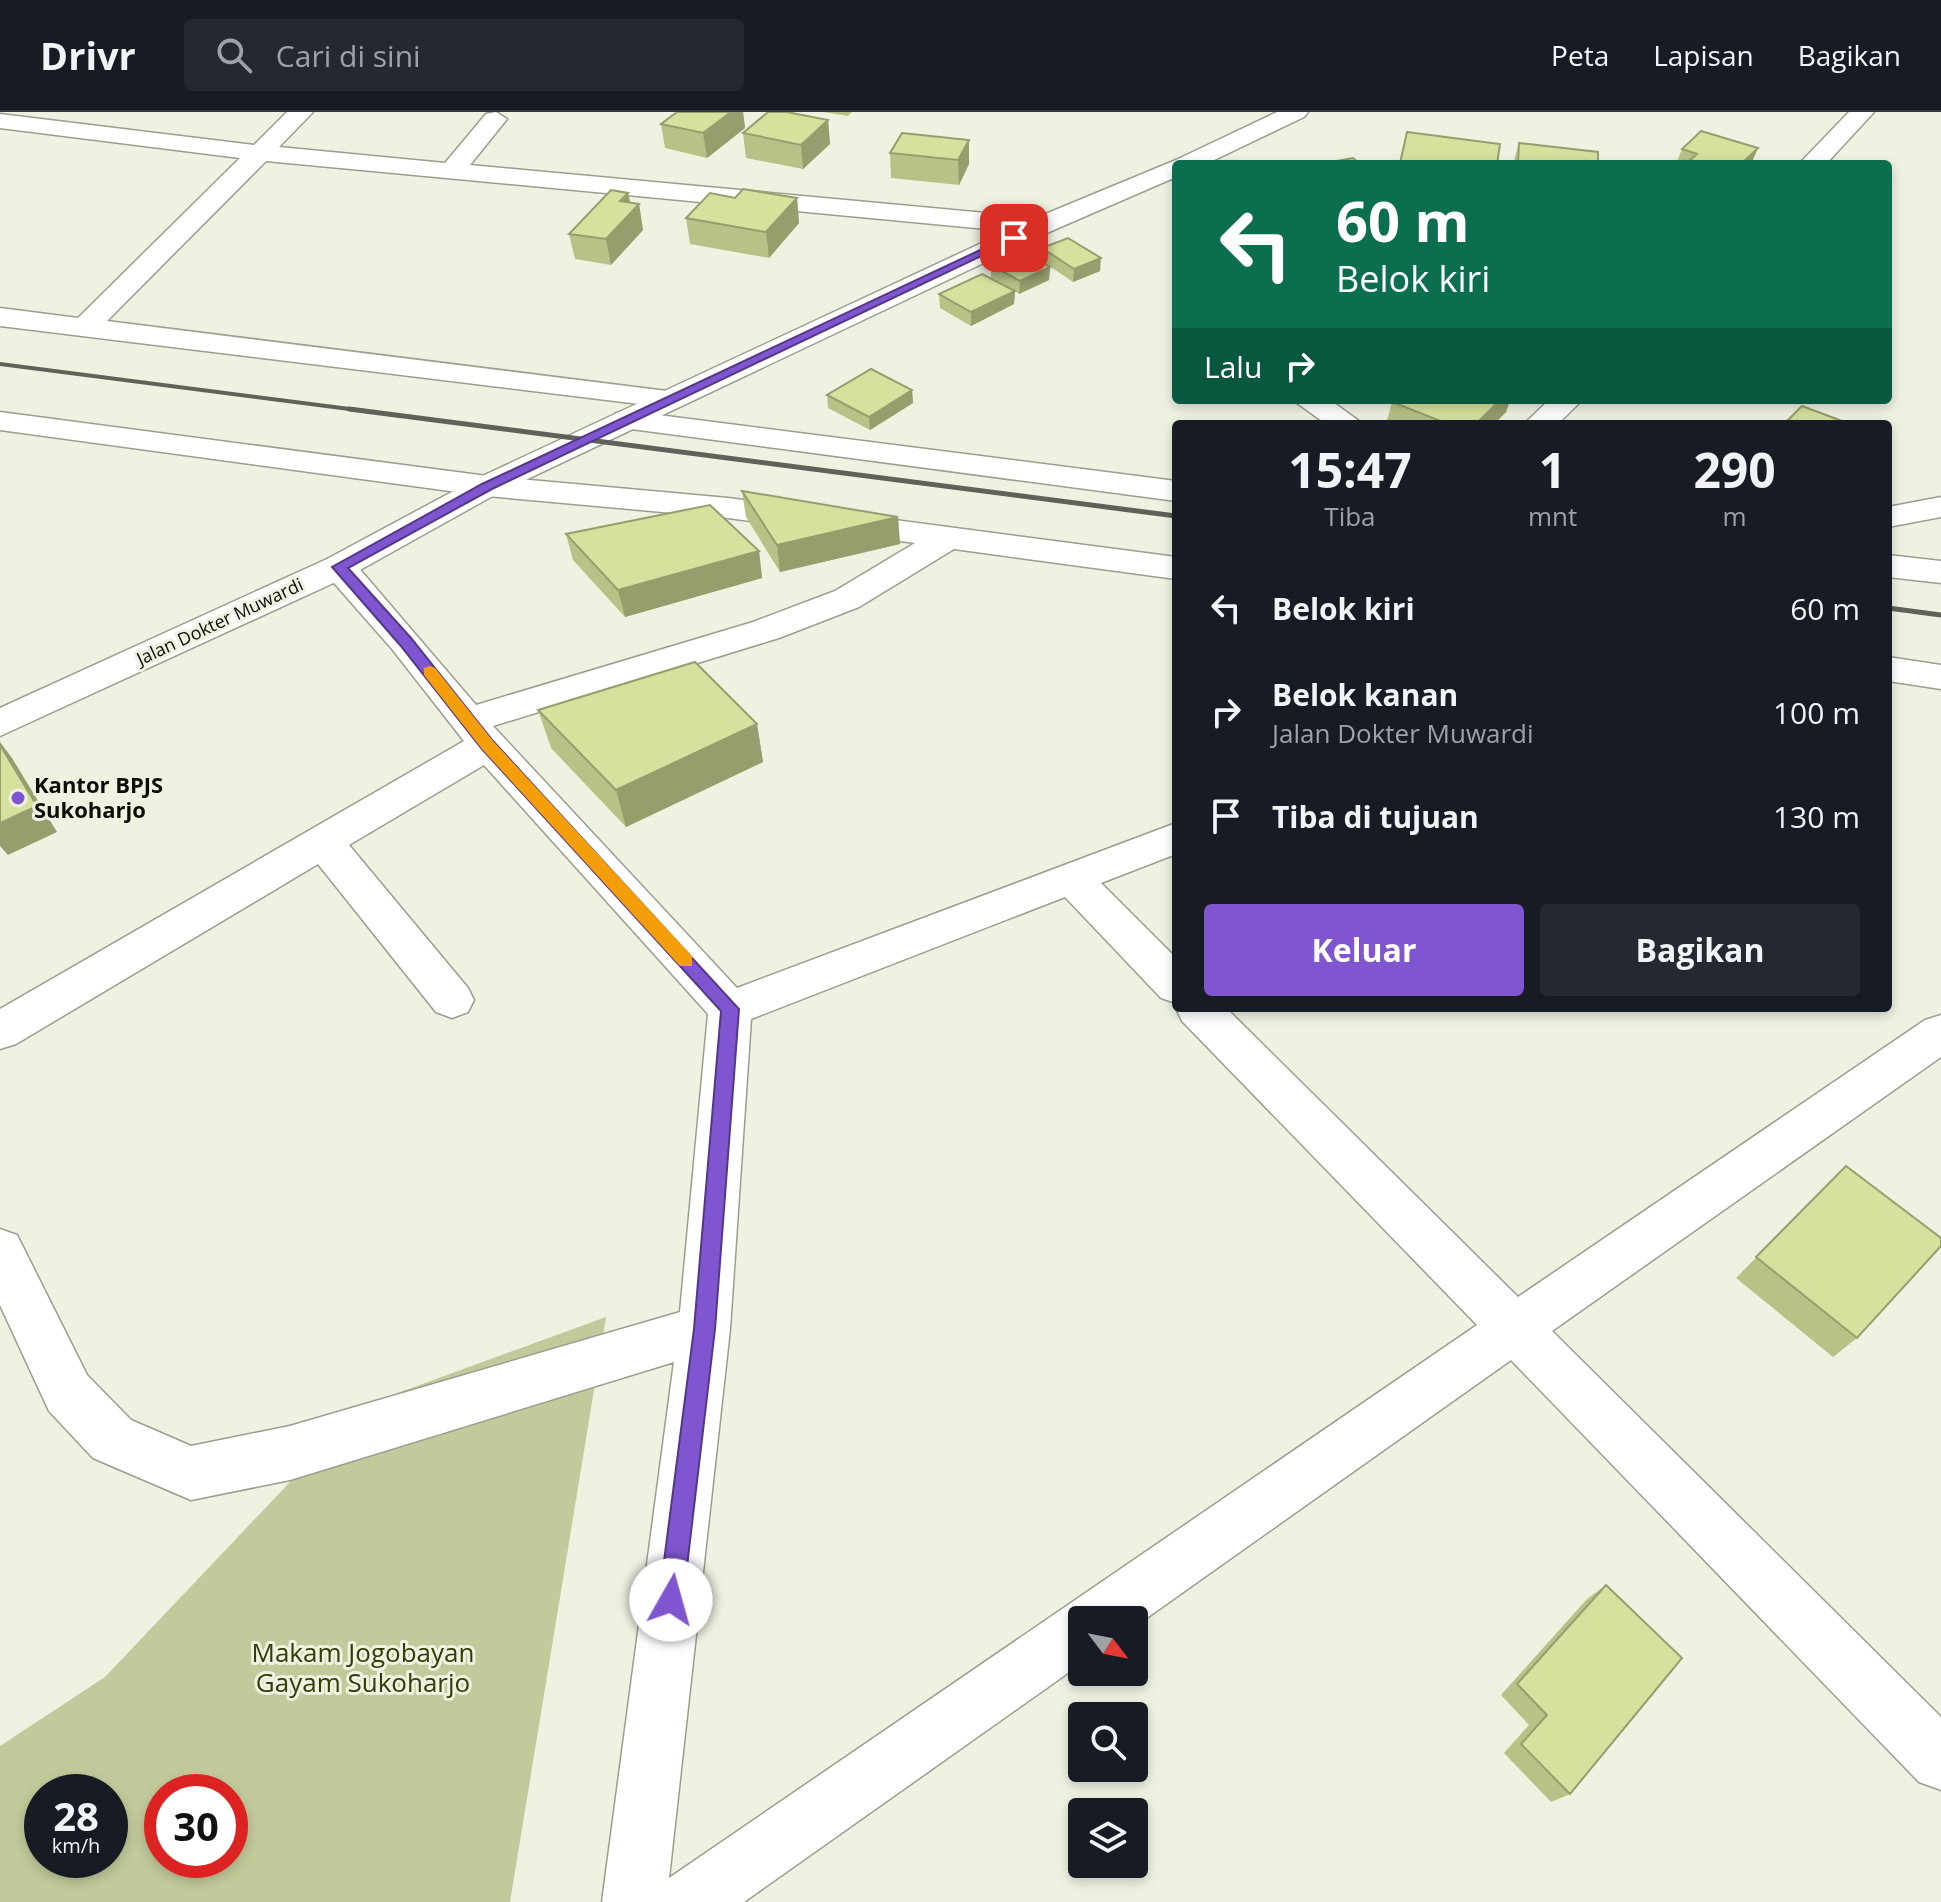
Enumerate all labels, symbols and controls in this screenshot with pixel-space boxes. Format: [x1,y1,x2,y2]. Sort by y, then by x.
search box [184,19,744,91]
text: Drivr [40,29,136,81]
icon: search [212,33,256,77]
text: Cari di sini [276,35,421,76]
text: Peta [1551,36,1609,74]
text: Lapisan [1653,36,1754,74]
text: Bagikan [1798,36,1901,74]
text: 60 m [1336,182,1470,258]
icon: left [1204,192,1308,296]
pin [980,204,1048,272]
icon: arrive [992,216,1036,260]
text: Belok kiri [1336,254,1490,303]
icon: right [1278,344,1322,388]
text: Lalu [1204,346,1262,387]
text: 15:47 [1288,437,1412,502]
text: 1 [1539,437,1566,502]
text: 290 [1693,437,1776,502]
text: Tiba [1324,498,1376,534]
text: mnt [1528,498,1577,534]
text: m [1723,498,1747,534]
street label: Jalan Dokter Muwardi [131,572,307,671]
icon: left [1204,586,1248,630]
text: Belok kiri [1272,588,1415,629]
text: 60 m [1790,588,1860,629]
text: Belok kanan [1272,674,1458,715]
icon: right [1204,690,1248,734]
text: 100 m [1773,692,1860,733]
text: Jalan Dokter Muwardi [1272,715,1534,751]
place label: Kantor BPJS Sukoharjo [34,769,163,824]
marker: Kantor BPJS Sukoharjo [9,789,27,807]
icon: arrive [1204,794,1248,838]
text: Tiba di tujuan [1272,796,1479,837]
text: 130 m [1773,796,1860,837]
button: Keluar [1204,904,1524,996]
button: Bagikan [1540,904,1860,996]
position arrow [629,1558,713,1642]
north arrow [1068,1606,1148,1686]
map controls [1068,1606,1148,1878]
park label: Makam Jogobayan Gayam Sukoharjo [252,1634,474,1700]
button: search [1068,1702,1148,1782]
speed limit sign: 30 [144,1774,248,1878]
text: 28 [53,1788,99,1843]
button: layers [1068,1798,1148,1878]
text: km/h [52,1832,100,1859]

